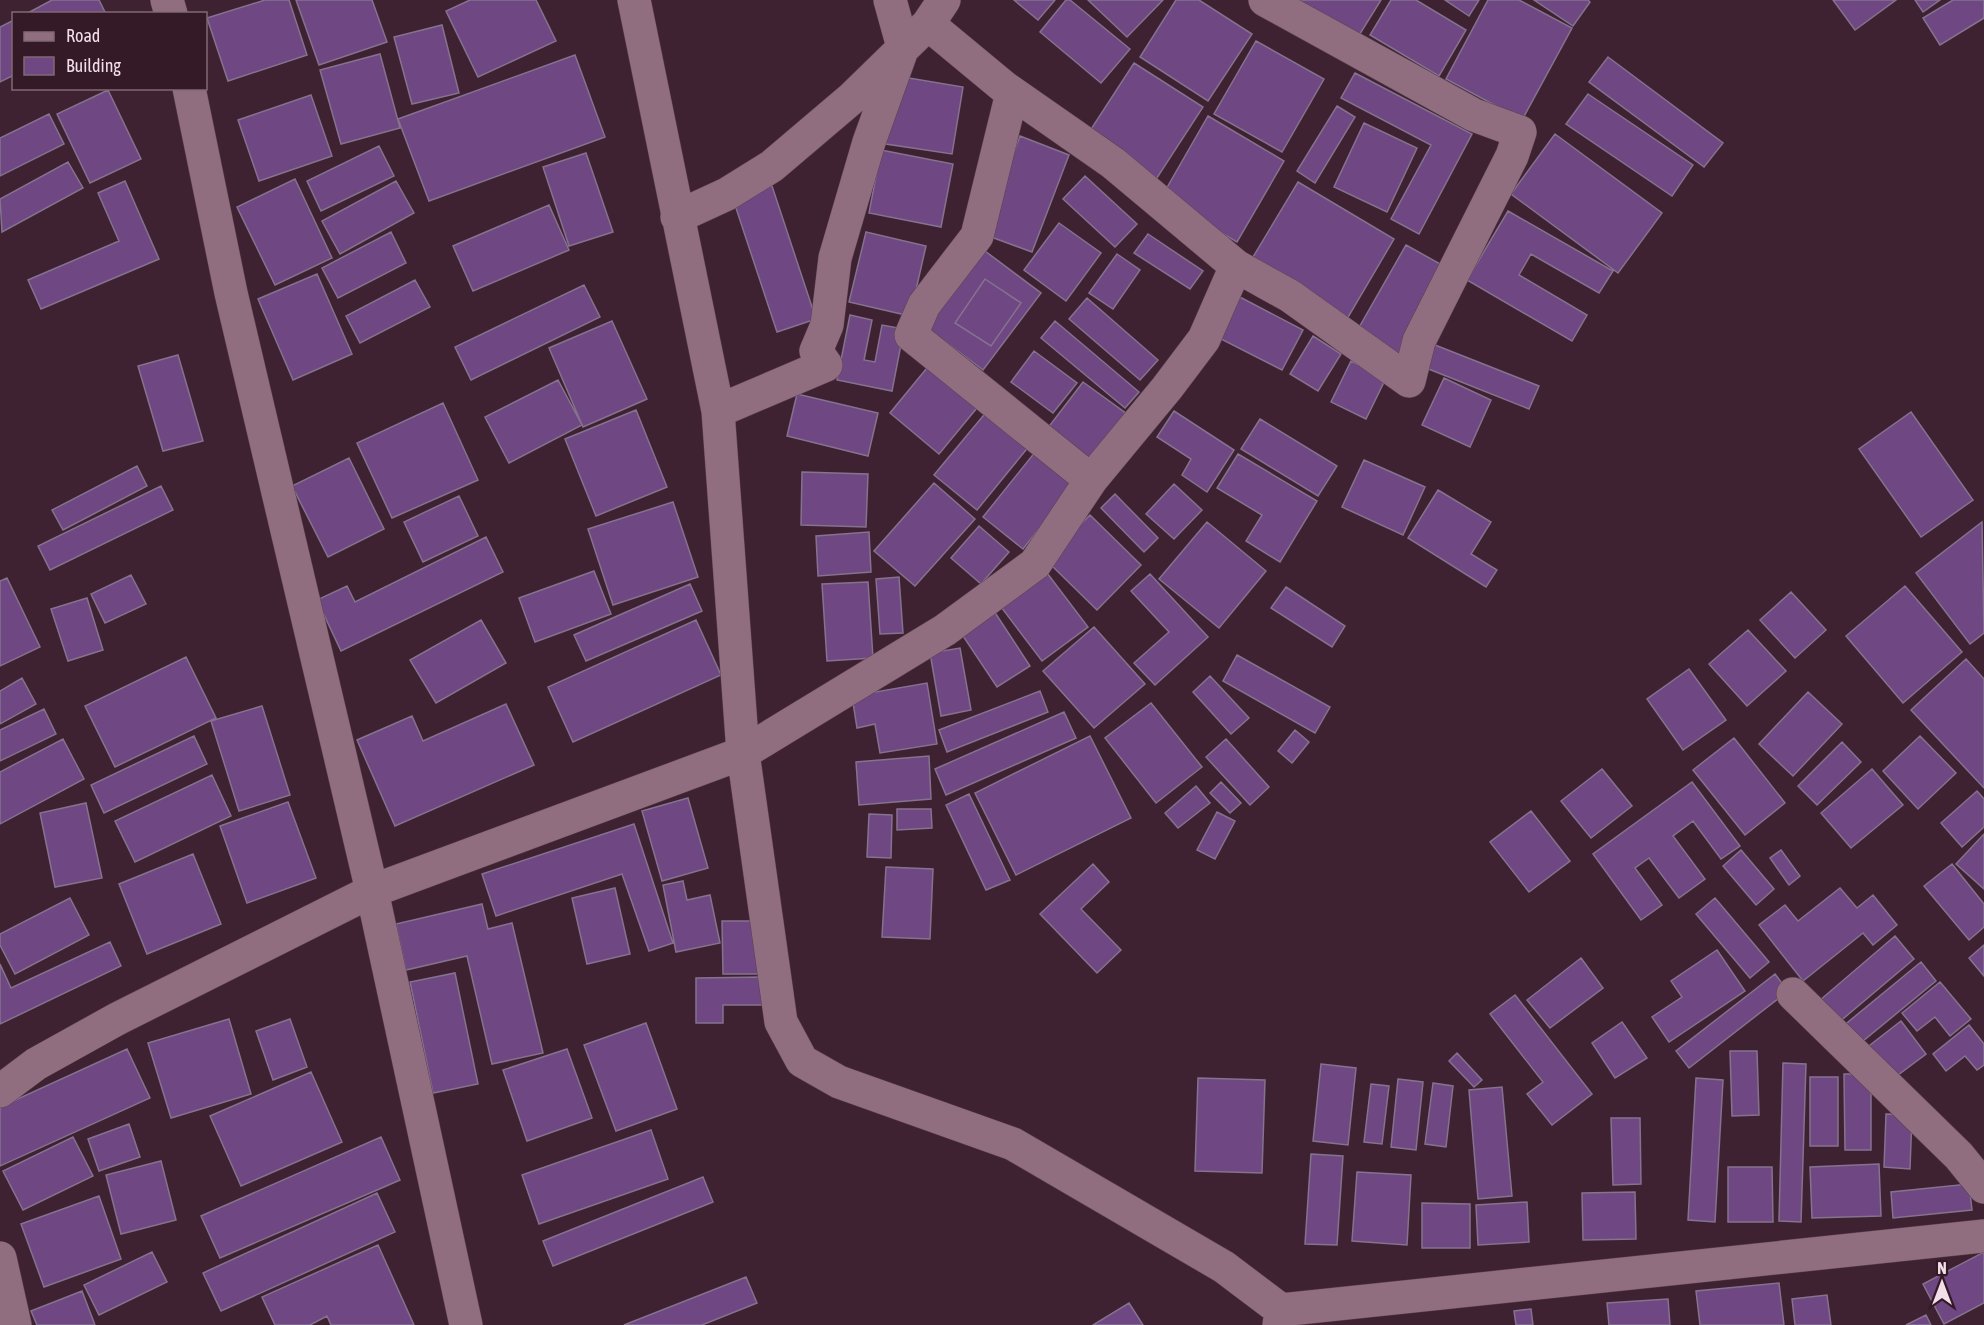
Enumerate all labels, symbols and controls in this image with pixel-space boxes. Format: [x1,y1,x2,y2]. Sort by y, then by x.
legend [12,12,207,90]
text: Road [66,25,100,46]
text: Building [66,55,121,76]
north arrow [1912,1253,1972,1313]
text: N [1937,1259,1947,1277]

